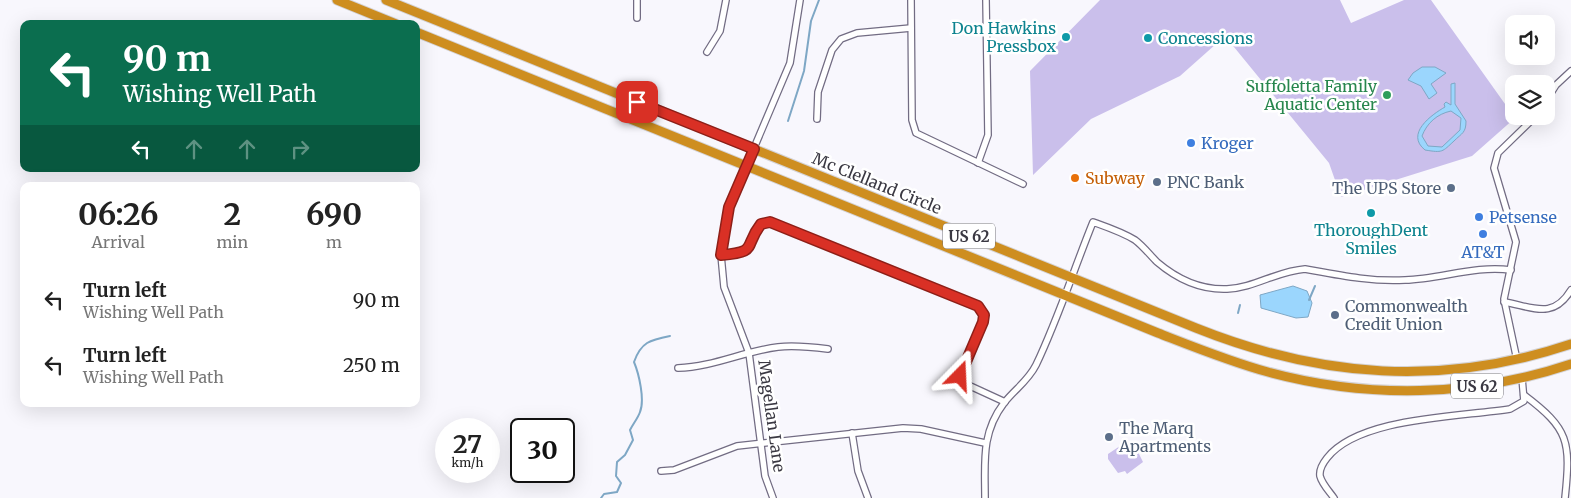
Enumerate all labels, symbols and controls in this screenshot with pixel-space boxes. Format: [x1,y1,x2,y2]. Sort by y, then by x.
map controls [1505,15,1555,125]
button: sound [1505,15,1555,65]
place label: Don Hawkins Pressbox [951,18,1056,56]
place label: Concessions [1158,28,1253,48]
marker: Don Hawkins Pressbox [1060,31,1072,43]
marker: Concessions [1142,32,1154,44]
text: 90 m [123,37,211,81]
icon: left [40,40,105,105]
button: layers [1505,75,1555,125]
place label: Suffoletta Family Aquatic Center [1245,76,1378,114]
text: Wishing Well Path [123,80,317,108]
pin [616,81,658,123]
icon: arrive [623,88,651,116]
marker: Suffoletta Family Aquatic Center [1381,89,1393,101]
place label: Kroger [1201,133,1254,153]
icon: left [127,135,155,163]
icon: ahead [180,135,208,163]
icon: ahead [233,135,261,163]
icon: right [286,135,314,163]
marker: Kroger [1185,137,1197,149]
street label: Mc Clelland Circle [810,148,944,218]
place label: Subway [1085,168,1145,188]
marker: Subway [1069,172,1081,184]
place label: PNC Bank [1167,172,1245,192]
marker: PNC Bank [1151,176,1163,188]
place label: The UPS Store [1332,178,1441,198]
marker: The UPS Store [1445,182,1457,194]
text: 06:26 [78,195,159,233]
text: 2 [223,195,241,233]
text: 690 [306,195,362,233]
marker: ThoroughDent Smiles [1365,207,1377,219]
place label: Petsense [1489,207,1557,227]
marker: Petsense [1473,211,1485,223]
place label: ThoroughDent Smiles [1314,220,1429,258]
road number: US 62 [943,224,995,248]
marker: AT&T [1477,228,1489,240]
text: Arrival [92,232,145,252]
text: min [216,232,248,252]
text: m [326,232,342,252]
place label: AT&T [1460,242,1505,262]
text: Turn left [83,278,167,302]
icon: left [40,286,68,314]
text: 90 m [353,288,400,312]
place label: Commonwealth Credit Union [1345,296,1468,334]
text: Wishing Well Path [83,302,224,322]
marker: Commonwealth Credit Union [1329,309,1341,321]
text: Turn left [83,343,167,367]
position arrow [933,349,985,401]
icon: left [40,351,68,379]
text: 250 m [343,353,400,377]
street label: Magellan Lane [754,359,790,473]
text: Wishing Well Path [83,367,224,387]
road number: US 62 [1451,374,1503,398]
speed limit sign: 30 [510,418,575,483]
place label: The Marq Apartments [1118,418,1211,456]
text: 27 [453,428,482,460]
marker: The Marq Apartments [1103,431,1115,443]
text: km/h [452,455,483,470]

